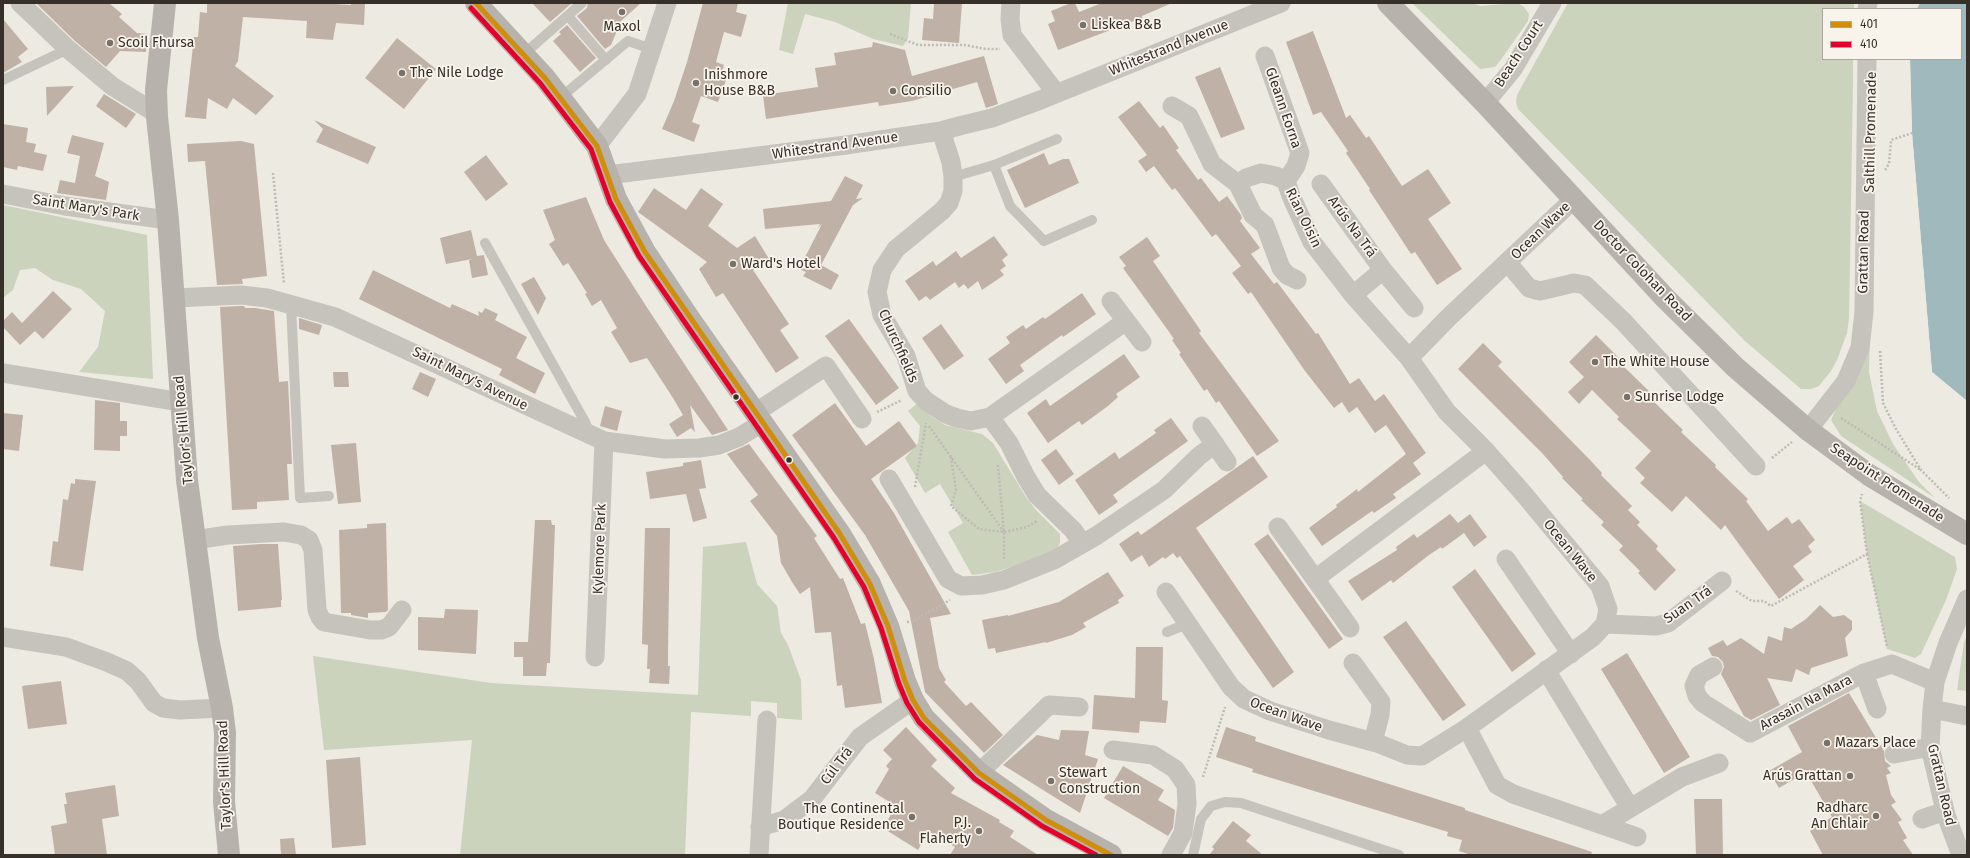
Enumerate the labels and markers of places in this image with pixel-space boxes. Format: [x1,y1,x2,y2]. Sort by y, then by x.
marker: Maxol [617,7,627,17]
place label: Liskea B&B [1091,17,1162,33]
place label: Maxol [603,19,641,35]
marker: Liskea B&B [1078,20,1088,30]
place label: Scoil Fhursa [118,35,194,51]
marker: Scoil Fhursa [105,38,115,48]
place label: The Nile Lodge [410,65,504,81]
place label: Inishmore House B&B [704,67,775,100]
marker: The Nile Lodge [397,68,407,78]
marker: Inishmore House B&B [691,78,701,88]
place label: Consilio [901,83,952,99]
marker: Consilio [888,86,898,96]
place label: Ward's Hotel [741,256,821,272]
marker: Ward's Hotel [728,259,738,269]
place label: The White House [1603,354,1710,370]
marker: The White House [1590,357,1600,367]
place label: Sunrise Lodge [1635,389,1724,405]
unlabelled marker [731,392,741,402]
marker: Sunrise Lodge [1622,392,1632,402]
unlabelled marker [784,455,794,465]
place label: Mazars Place [1835,735,1916,751]
marker: Mazars Place [1822,738,1832,748]
place label: Stewart Construction [1059,765,1140,798]
place label: Arús Grattan [1763,768,1842,784]
marker: Arús Grattan [1845,771,1855,781]
marker: Stewart Construction [1046,776,1056,786]
place label: Radharc An Chlair [1811,800,1868,832]
place label: The Continental Boutique Residence [778,801,904,834]
marker: Radharc An Chlair [1871,811,1881,821]
marker: The Continental Boutique Residence [907,812,917,822]
place label: P.J. Flaherty [920,815,971,848]
marker: P.J. Flaherty [974,826,984,836]

